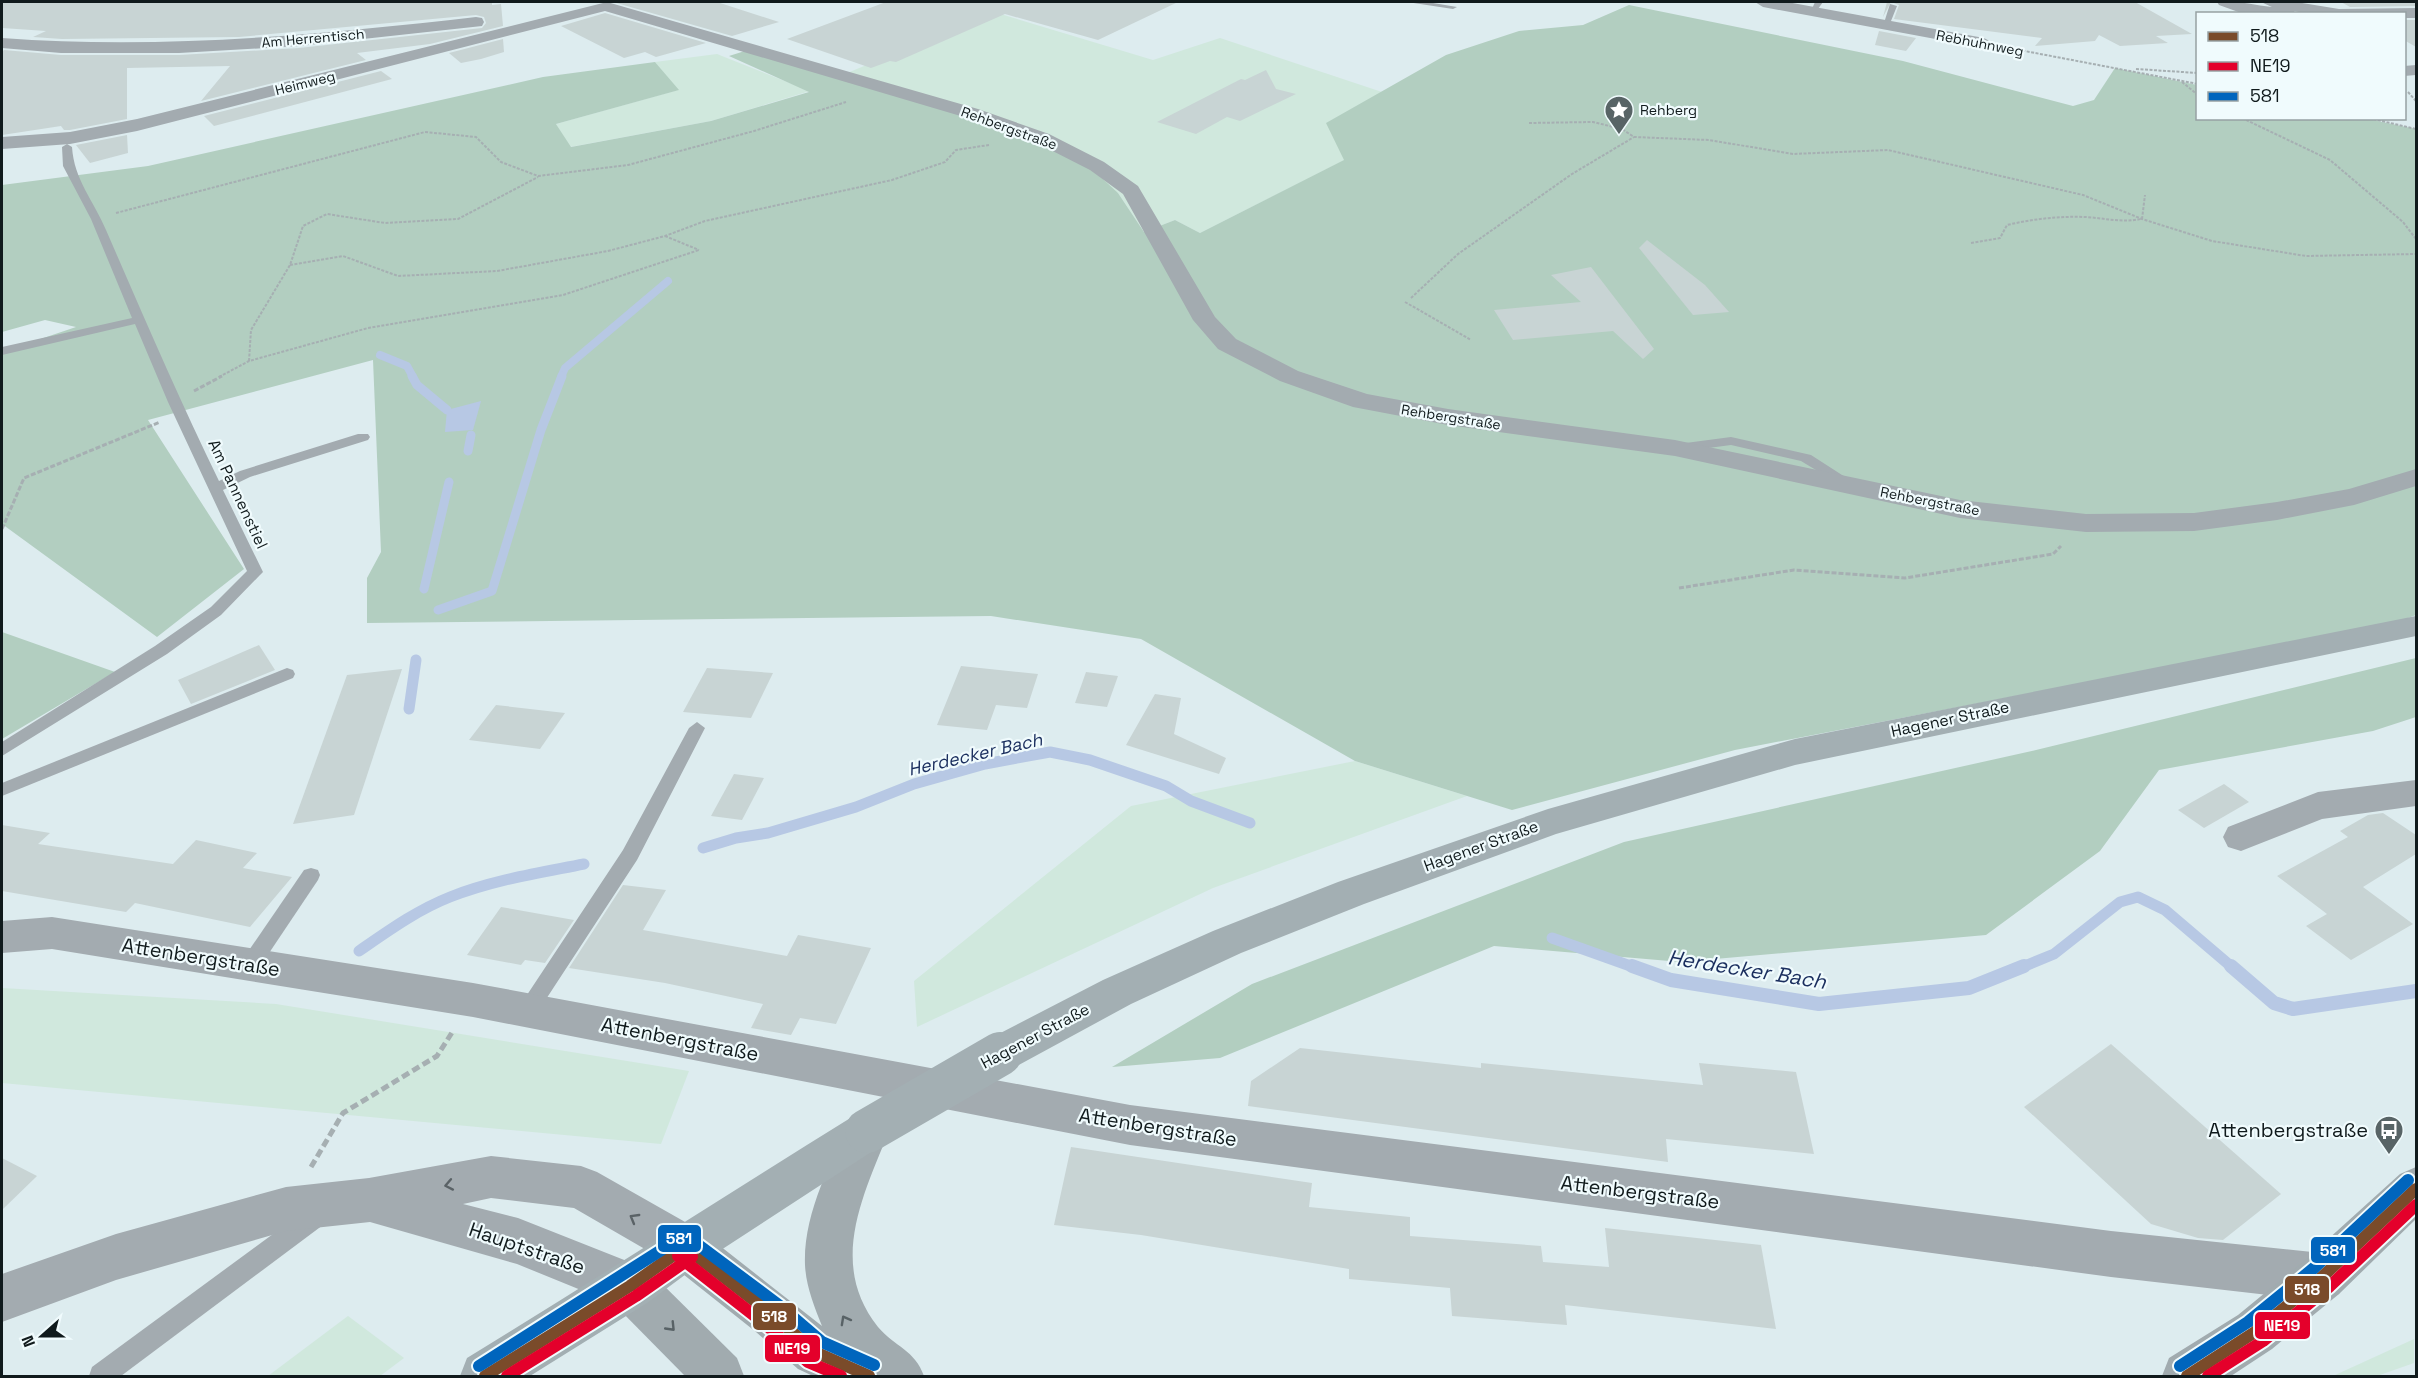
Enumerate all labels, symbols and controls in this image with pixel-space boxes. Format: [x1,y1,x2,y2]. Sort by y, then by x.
legend [2196,12,2406,120]
text: 518 [2250,24,2279,47]
street label: Am Herrentisch [261,25,365,51]
street label: Rebhuhnweg [1935,26,2025,60]
text: NE19 [2250,54,2291,77]
street label: Heimweg [273,67,337,99]
text: 581 [2250,84,2280,107]
place icon: Rehberg [1603,94,1635,136]
place label: Rehberg [1640,101,1697,119]
street label: Rehbergstraße [959,102,1059,154]
street label: Rehbergstraße [1400,400,1502,434]
street label: Am Pannenstiel [203,436,273,552]
street label: Rehbergstraße [1879,483,1981,519]
street label: Hagener Straße [1889,696,2011,742]
water label: Herdecker Bach [906,727,1045,781]
street label: Hagener Straße [1421,816,1541,876]
street label: Attenbergstraße [120,932,282,982]
water label: Herdecker Bach [1666,943,1829,995]
street label: Hagener Straße [977,998,1093,1074]
street label: Attenbergstraße [599,1011,761,1067]
street label: Attenbergstraße [1077,1102,1239,1152]
bus stop icon: Attenbergstraße [2373,1114,2405,1156]
place label: Attenbergstraße [2208,1117,2368,1143]
street label: Attenbergstraße [1559,1169,1721,1215]
one-way arrow [444,1178,454,1191]
one-way arrow [630,1214,640,1225]
street label: Hauptstraße [466,1216,588,1280]
line badge: 581 [657,1224,702,1253]
text: 581 [666,1228,692,1249]
line badge: 581 [2310,1236,2356,1264]
text: 581 [2320,1240,2346,1261]
line badge: 518 [2284,1275,2330,1304]
text: 518 [2294,1279,2320,1300]
line badge: 518 [752,1302,797,1331]
north arrow [12,1306,72,1366]
text: 518 [761,1306,787,1327]
line badge: NE19 [2254,1311,2311,1340]
text: NE19 [2264,1315,2300,1336]
one-way arrow [841,1316,852,1326]
one-way arrow [664,1321,675,1331]
text: N [17,1332,40,1350]
line badge: NE19 [764,1334,821,1363]
text: NE19 [774,1338,810,1359]

